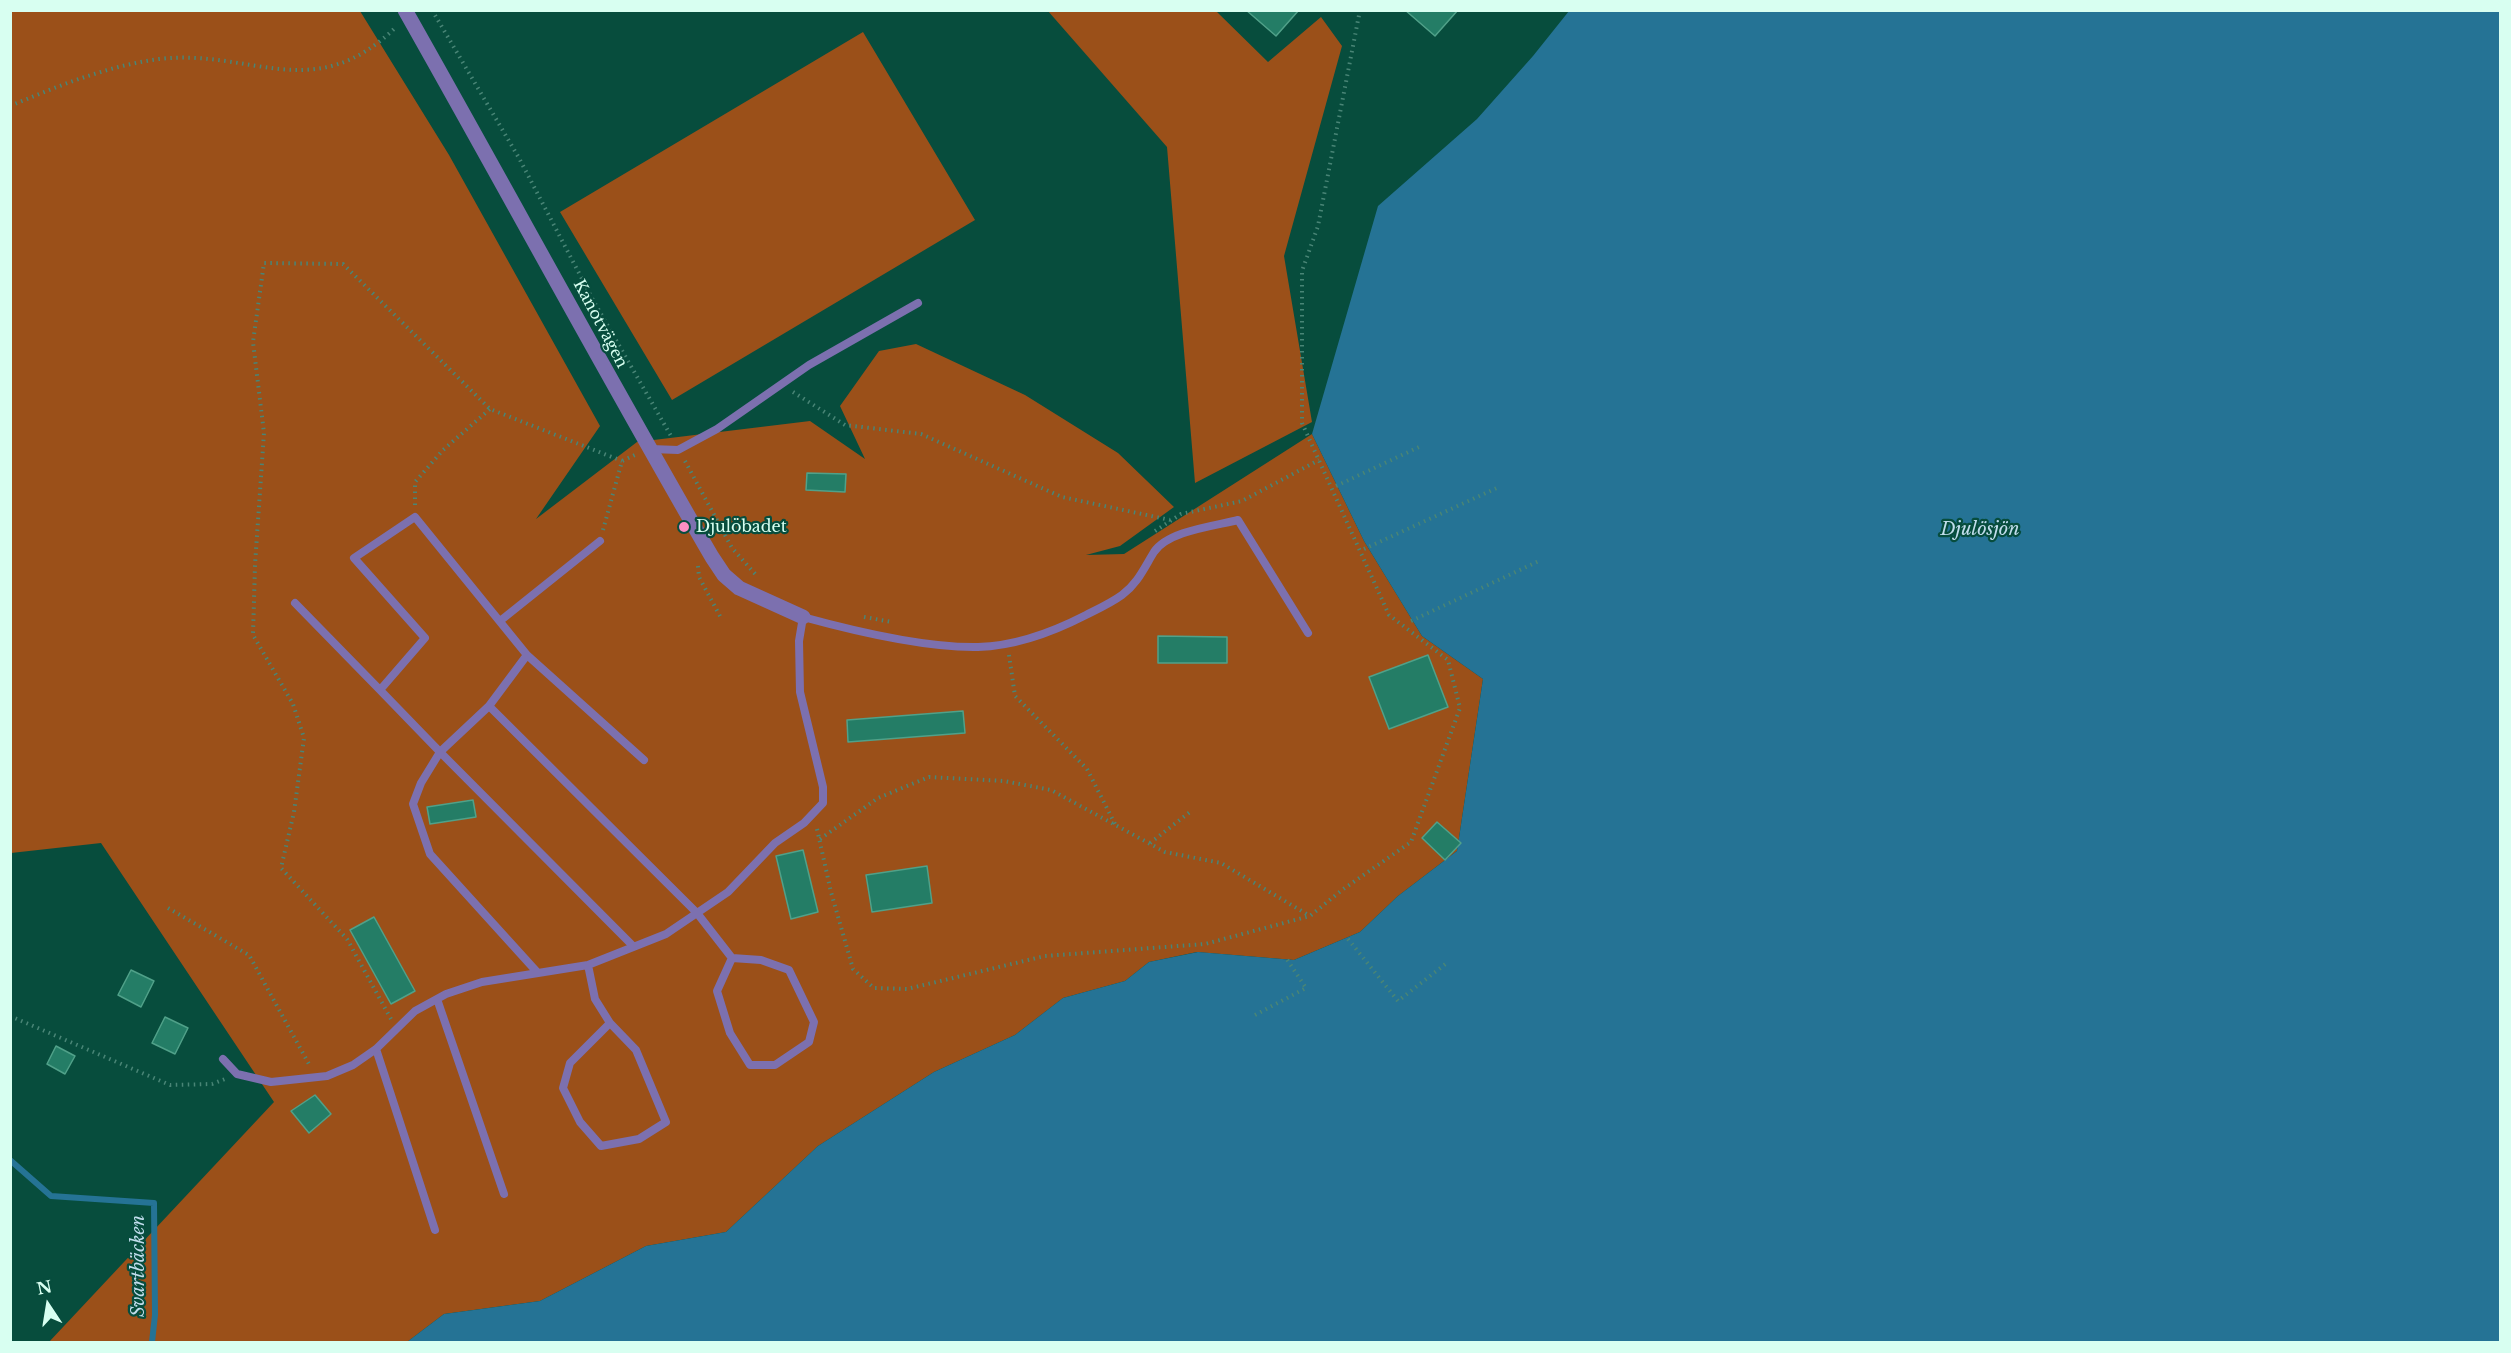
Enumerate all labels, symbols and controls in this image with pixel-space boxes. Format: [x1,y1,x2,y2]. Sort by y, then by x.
street label: Kanotvägen [569,277,631,371]
place label: Djulöbadet [696,517,787,537]
water label: Djulösjön [1940,519,2020,541]
marker: Djulöbadet [677,520,691,534]
water label: Svartbäcken [128,1215,150,1317]
north arrow [18,1275,78,1335]
text: N [35,1276,54,1299]

